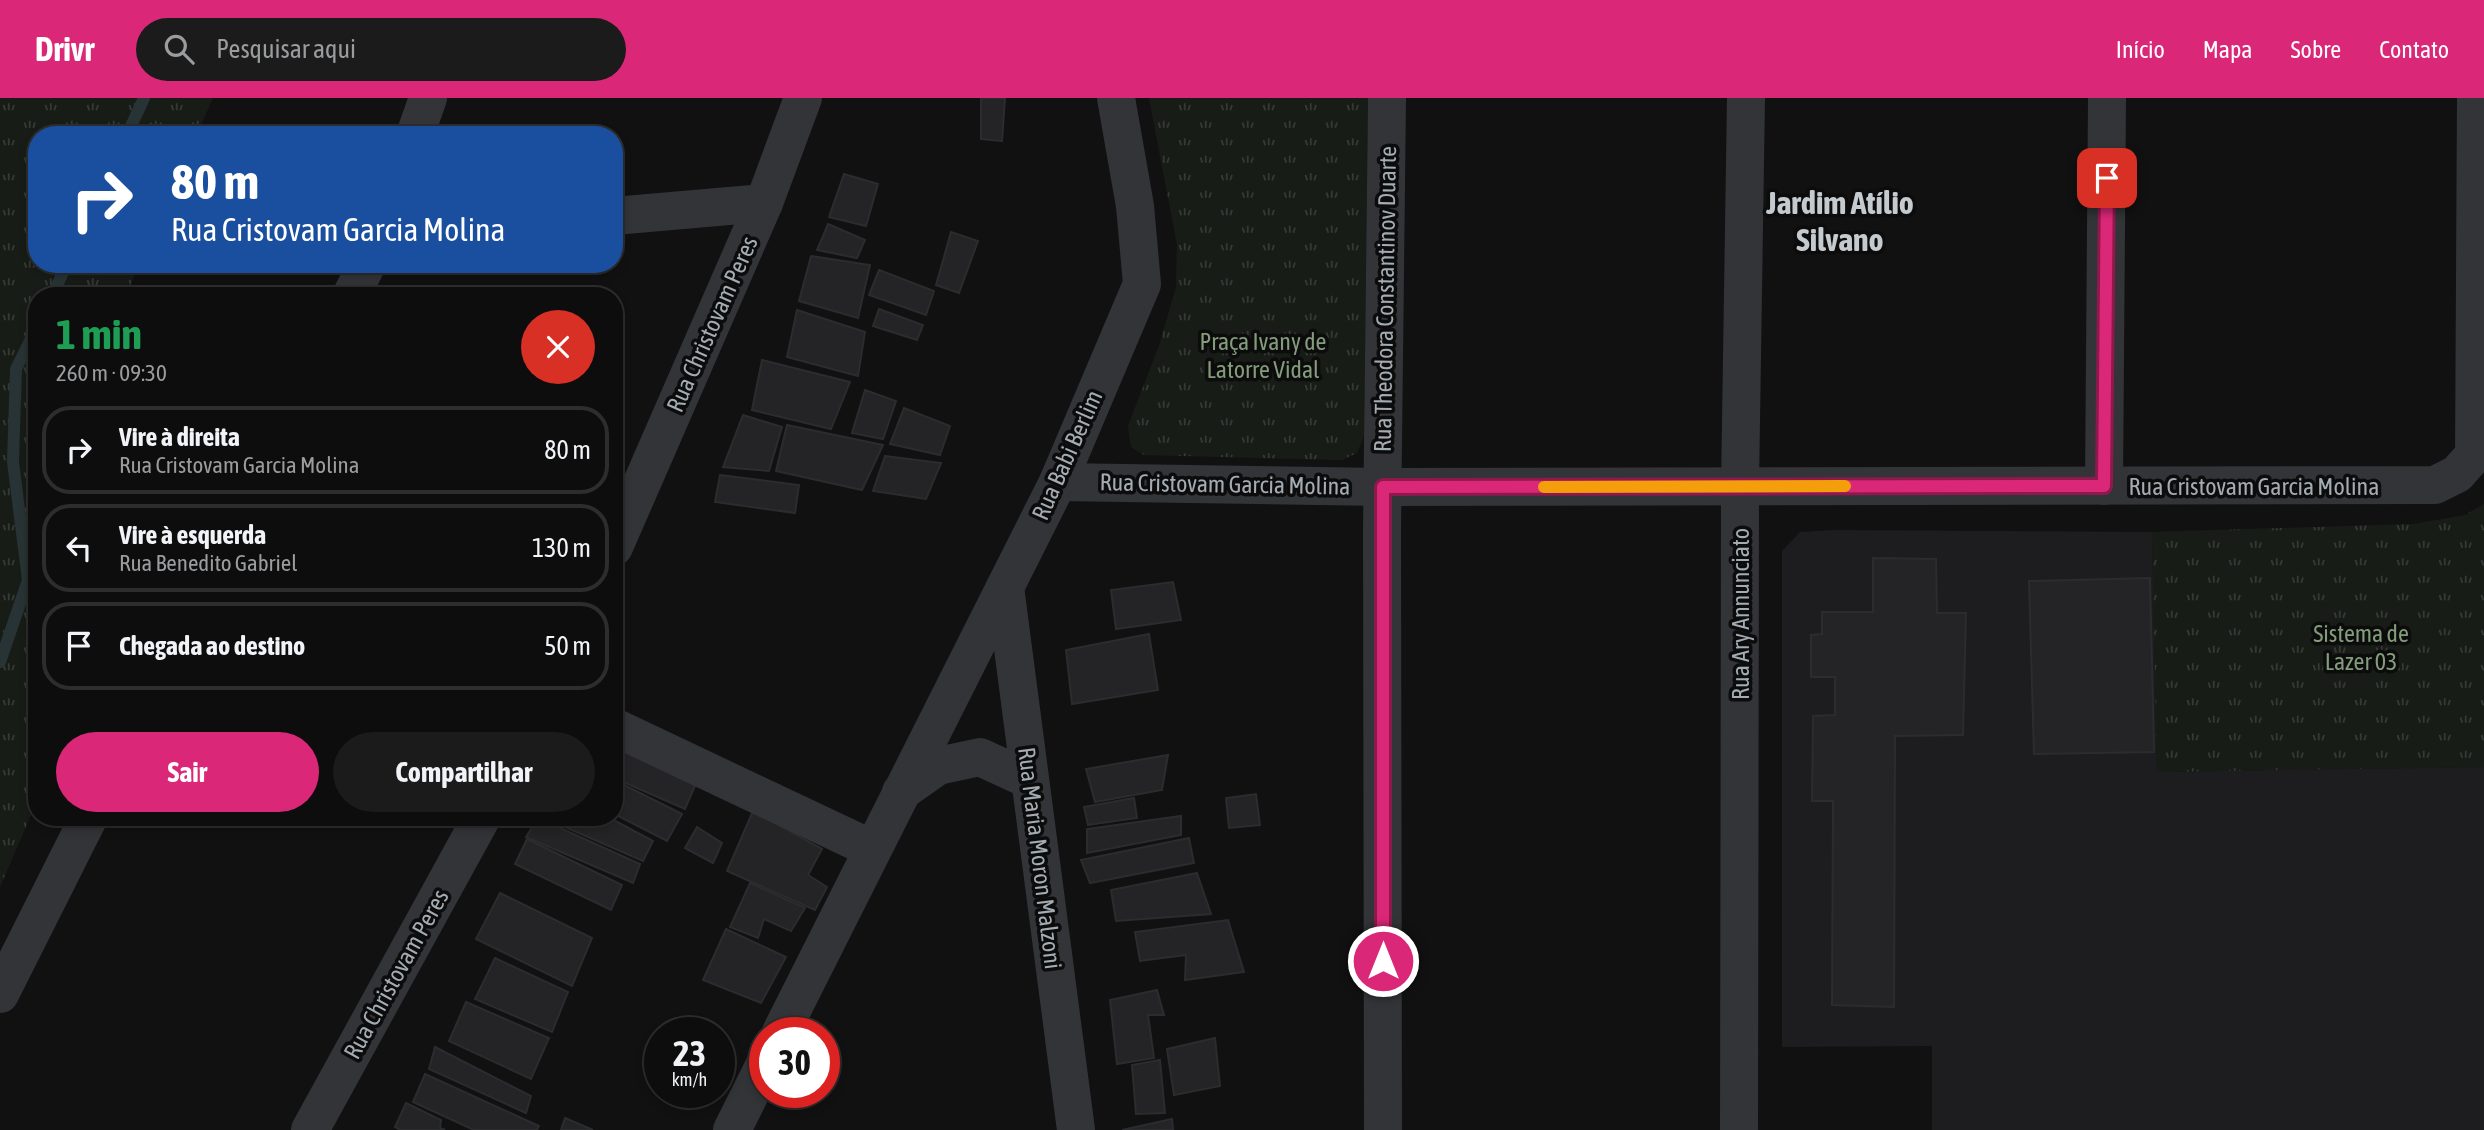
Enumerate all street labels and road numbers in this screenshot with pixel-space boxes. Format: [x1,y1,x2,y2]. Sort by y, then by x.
street label: Rua Theodora Constantinov Duarte [1369,146,1401,452]
street label: Rua Christovam Peres [661,232,763,416]
street label: Rua Babi Berlim [1026,386,1108,524]
street label: Rua Cristovam Garcia Molina [1099,468,1351,500]
street label: Rua Cristovam Garcia Molina [2129,473,2379,500]
street label: Rua Ary Annunciato [1727,528,1754,700]
street label: Rua Maria Moron Malzoni [1013,745,1067,971]
street label: Rua Christovam Peres [338,885,454,1063]

